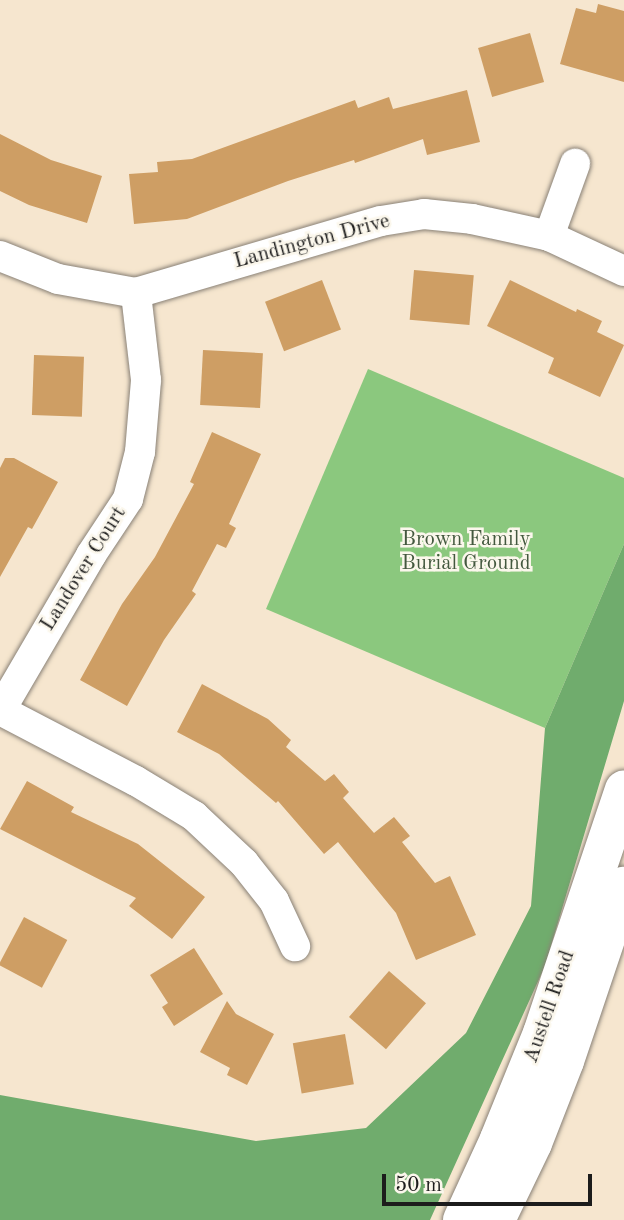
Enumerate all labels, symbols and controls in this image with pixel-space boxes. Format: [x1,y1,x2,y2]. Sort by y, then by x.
street label: Landington Drive [231,209,393,275]
street label: Landover Court [36,502,132,636]
park label: Brown Family Burial Ground [401,527,531,577]
street label: Austell Road [519,947,581,1067]
scale bar [386,1160,596,1204]
text: 50 m [395,1175,442,1196]

